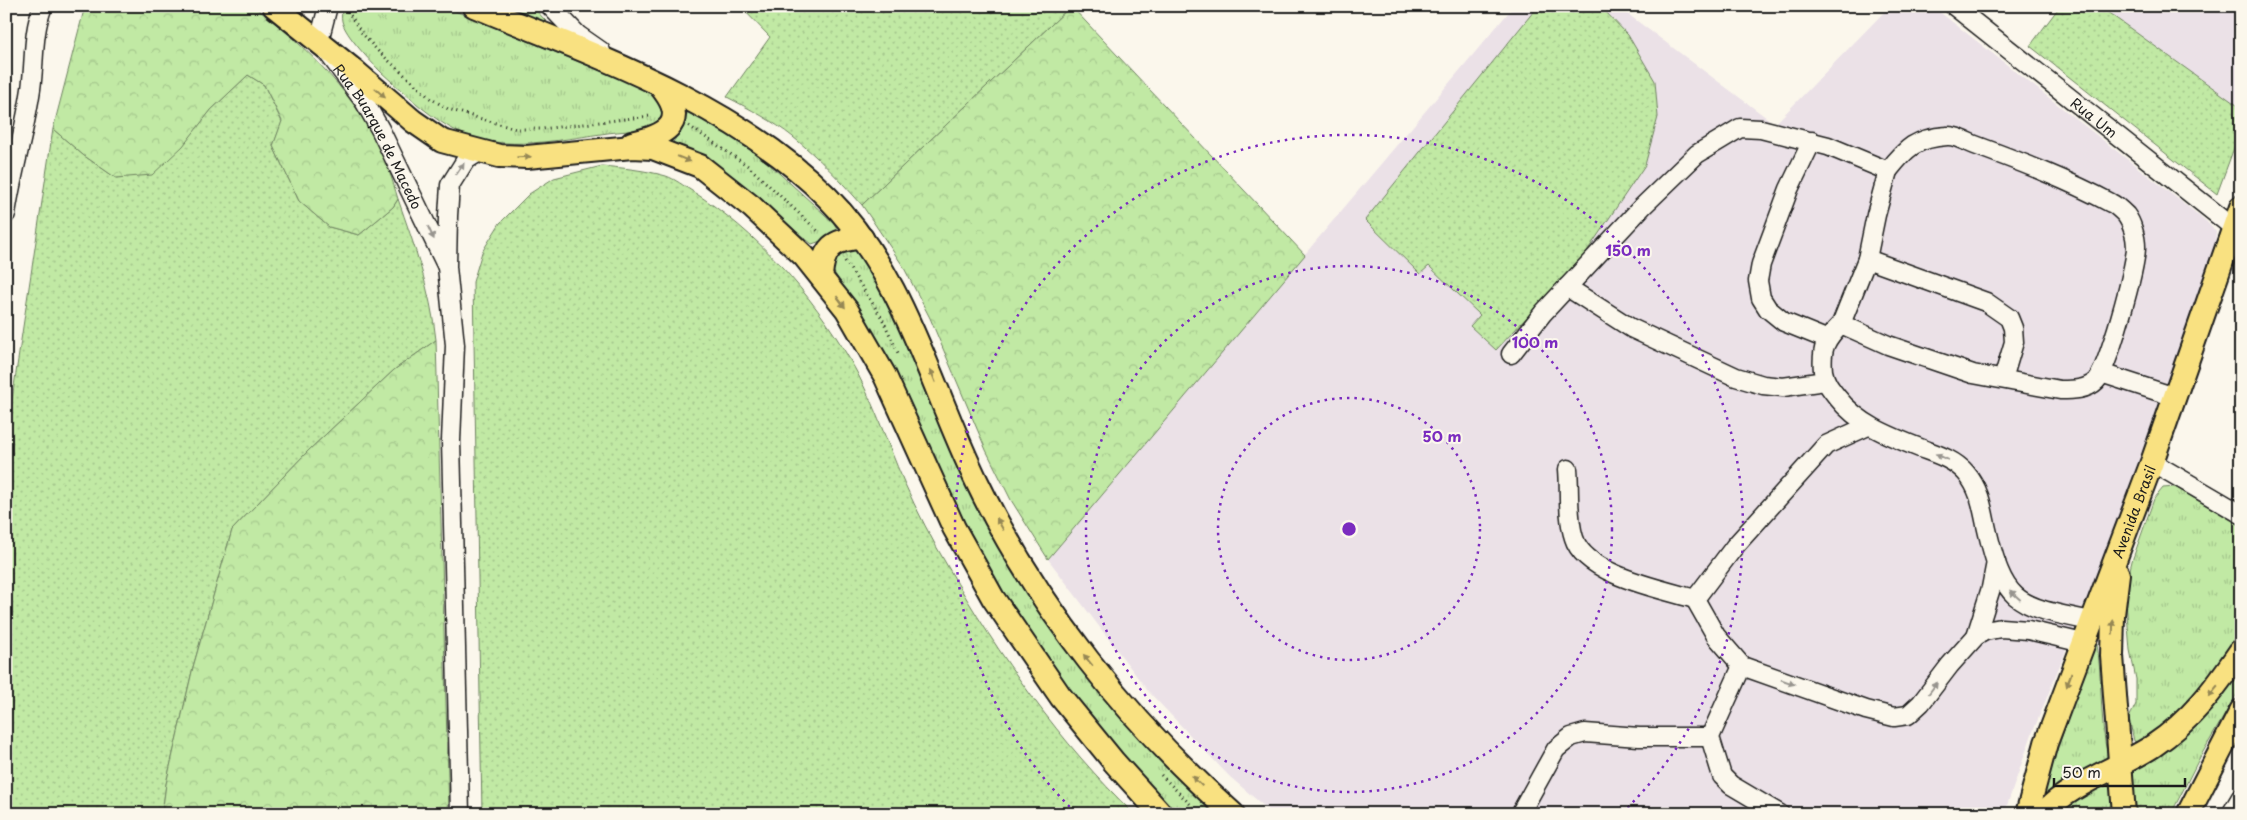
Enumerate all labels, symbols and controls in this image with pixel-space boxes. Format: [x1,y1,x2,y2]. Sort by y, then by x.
street label: Rua Buarque de Macedo [329,59,428,213]
one-way arrow [373,87,386,98]
street label: Rua Um [2066,92,2122,142]
one-way arrow [516,153,532,161]
one-way arrow [677,155,692,163]
one-way arrow [455,162,465,175]
one-way arrow [427,226,435,241]
text: 150 m [1605,238,1651,261]
one-way arrow [836,295,847,308]
text: 100 m [1512,330,1558,353]
one-way arrow [929,368,937,383]
text: 50 m [1423,424,1461,447]
one-way arrow [1935,452,1949,460]
street label: Avenida Brasil [2106,462,2160,561]
one-way arrow [996,517,1004,531]
centre of rings [1340,520,1358,538]
one-way arrow [2009,589,2021,601]
one-way arrow [2109,619,2117,635]
one-way arrow [1083,654,1094,667]
one-way arrow [2065,673,2073,688]
one-way arrow [1780,679,1795,687]
one-way arrow [1928,681,1938,695]
one-way arrow [2207,684,2219,696]
scale bar [2054,755,2186,787]
text: 50 m [2062,760,2101,783]
one-way arrow [1191,775,1203,787]

